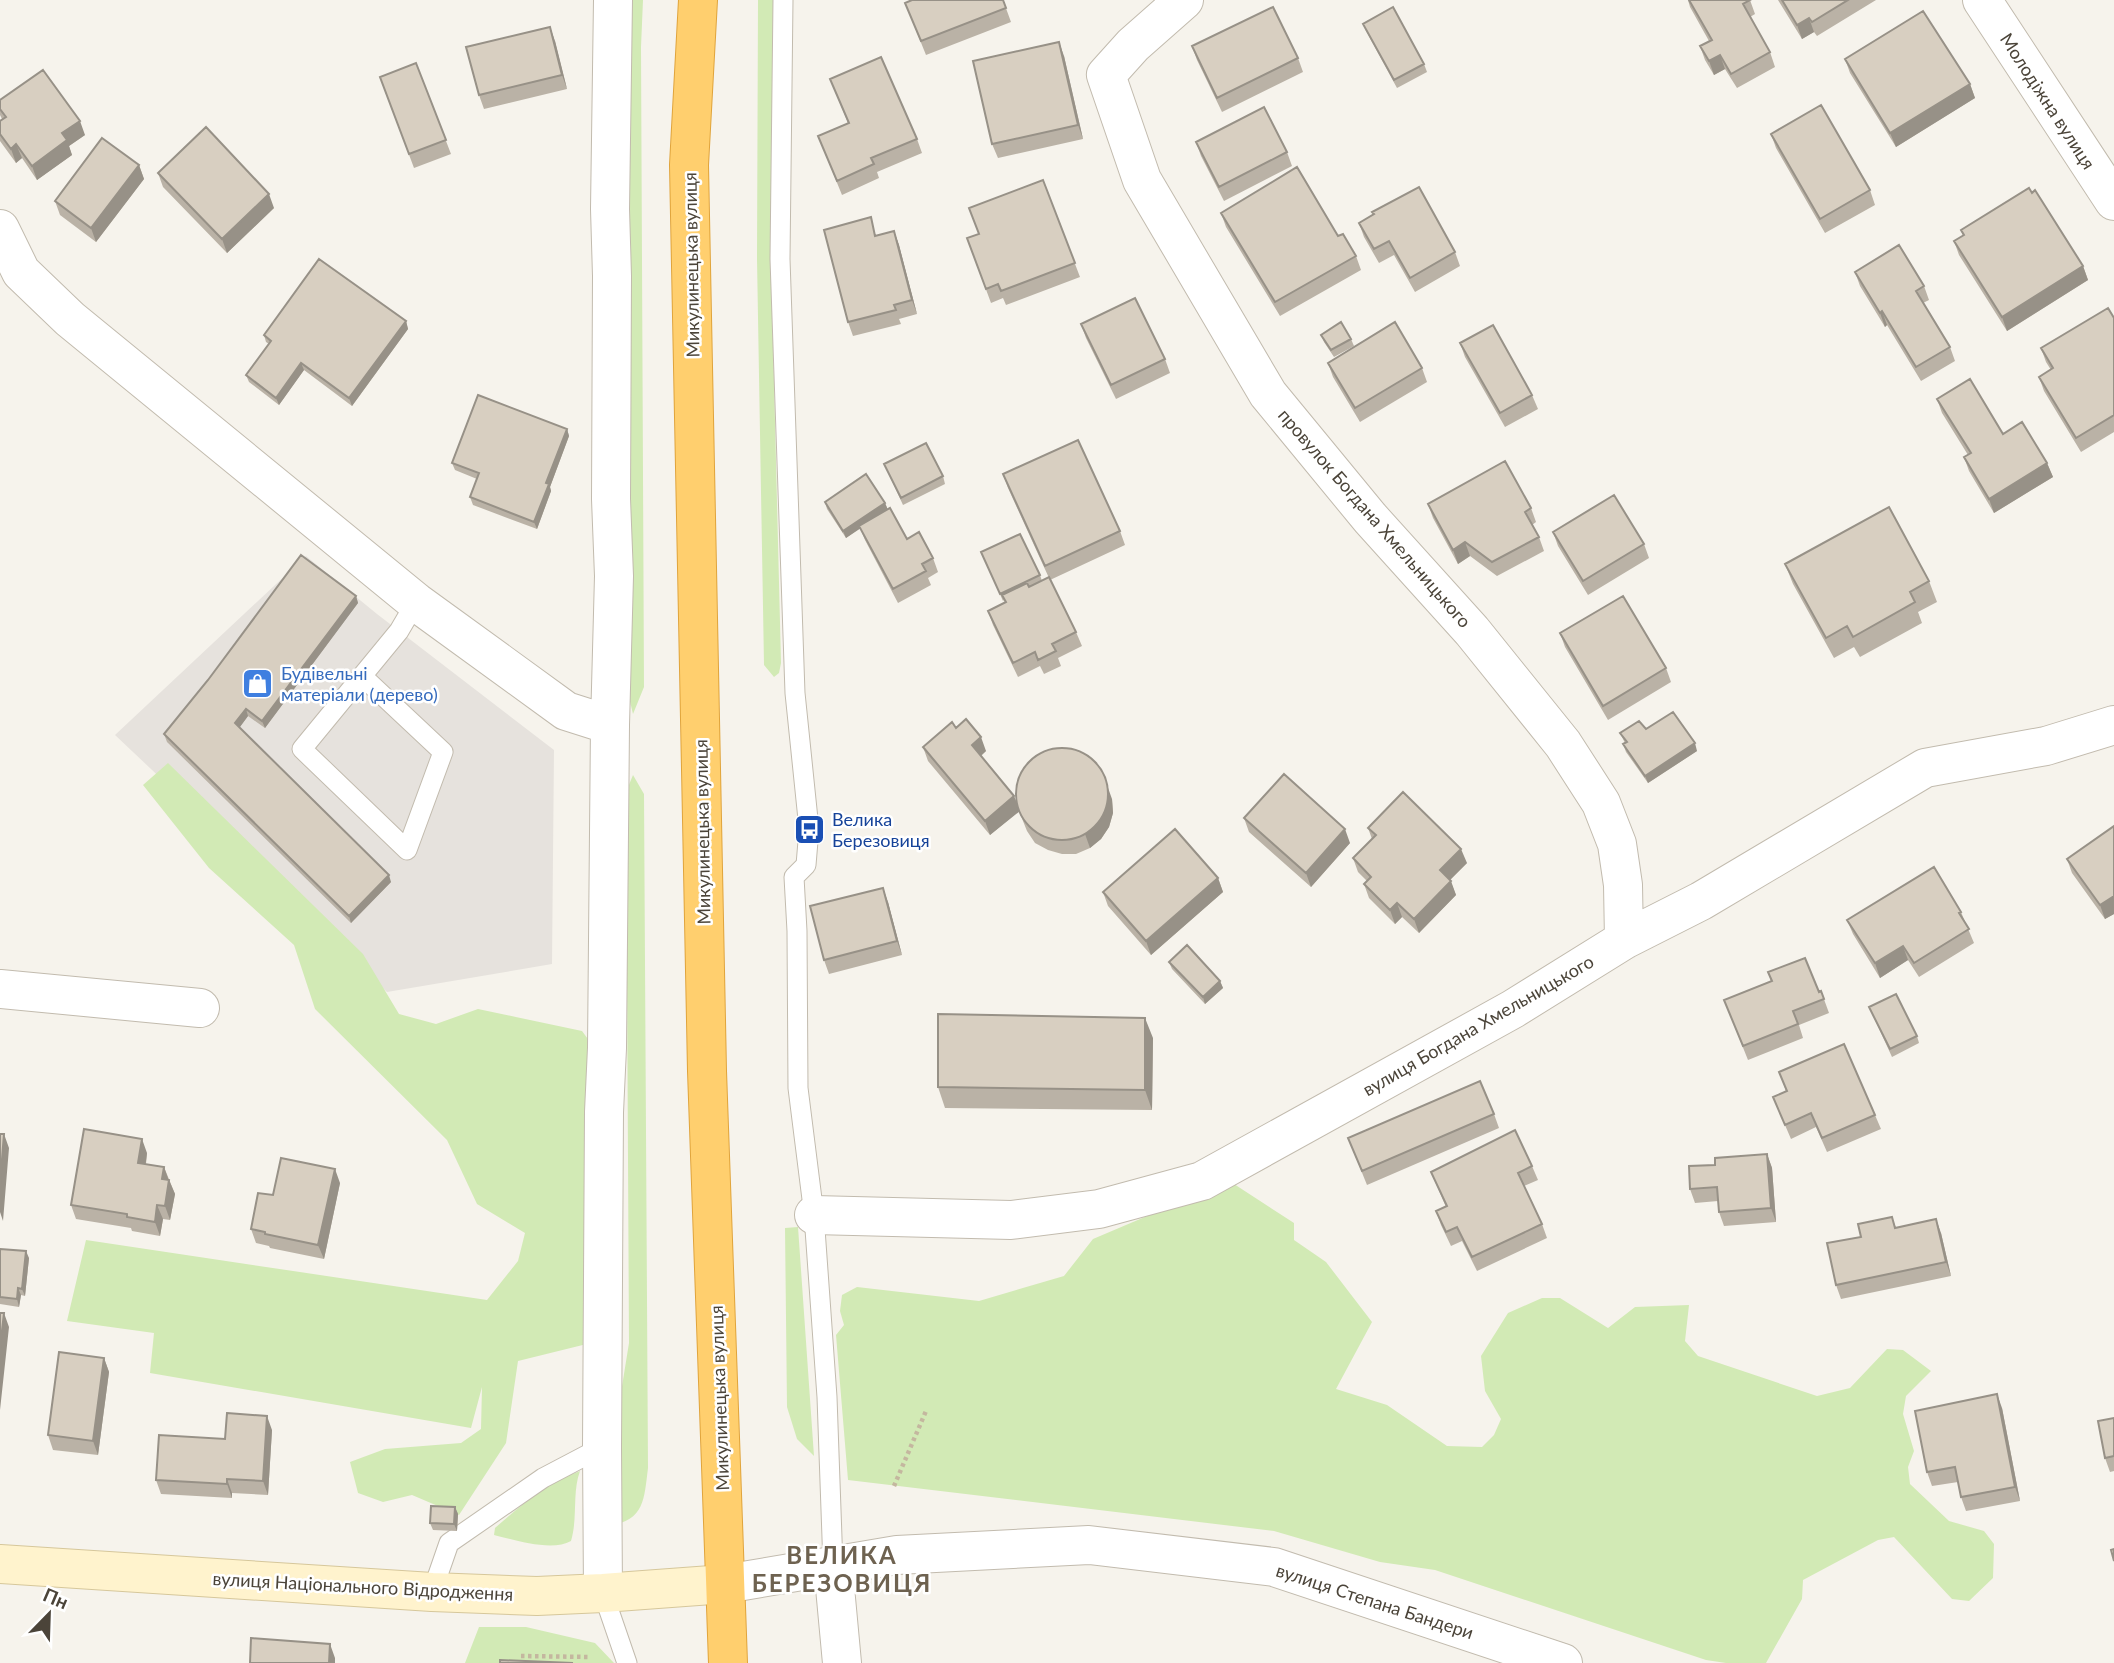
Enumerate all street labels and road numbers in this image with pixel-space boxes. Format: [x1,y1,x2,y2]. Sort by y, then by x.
street label: Молодіжна вулиця [1996,29,2100,173]
street label: Микулинецька вулиця [678,172,704,358]
street label: провулок Богдана Хмельницького [1274,404,1476,632]
street label: Микулинецька вулиця [689,739,715,925]
street label: вулиця Богдана Хмельницького [1359,950,1597,1100]
street label: Микулинецька вулиця [705,1305,733,1491]
street label: вулиця Степана Бандери [1274,1559,1476,1643]
street label: вулиця Національного Відродження [212,1567,514,1605]

